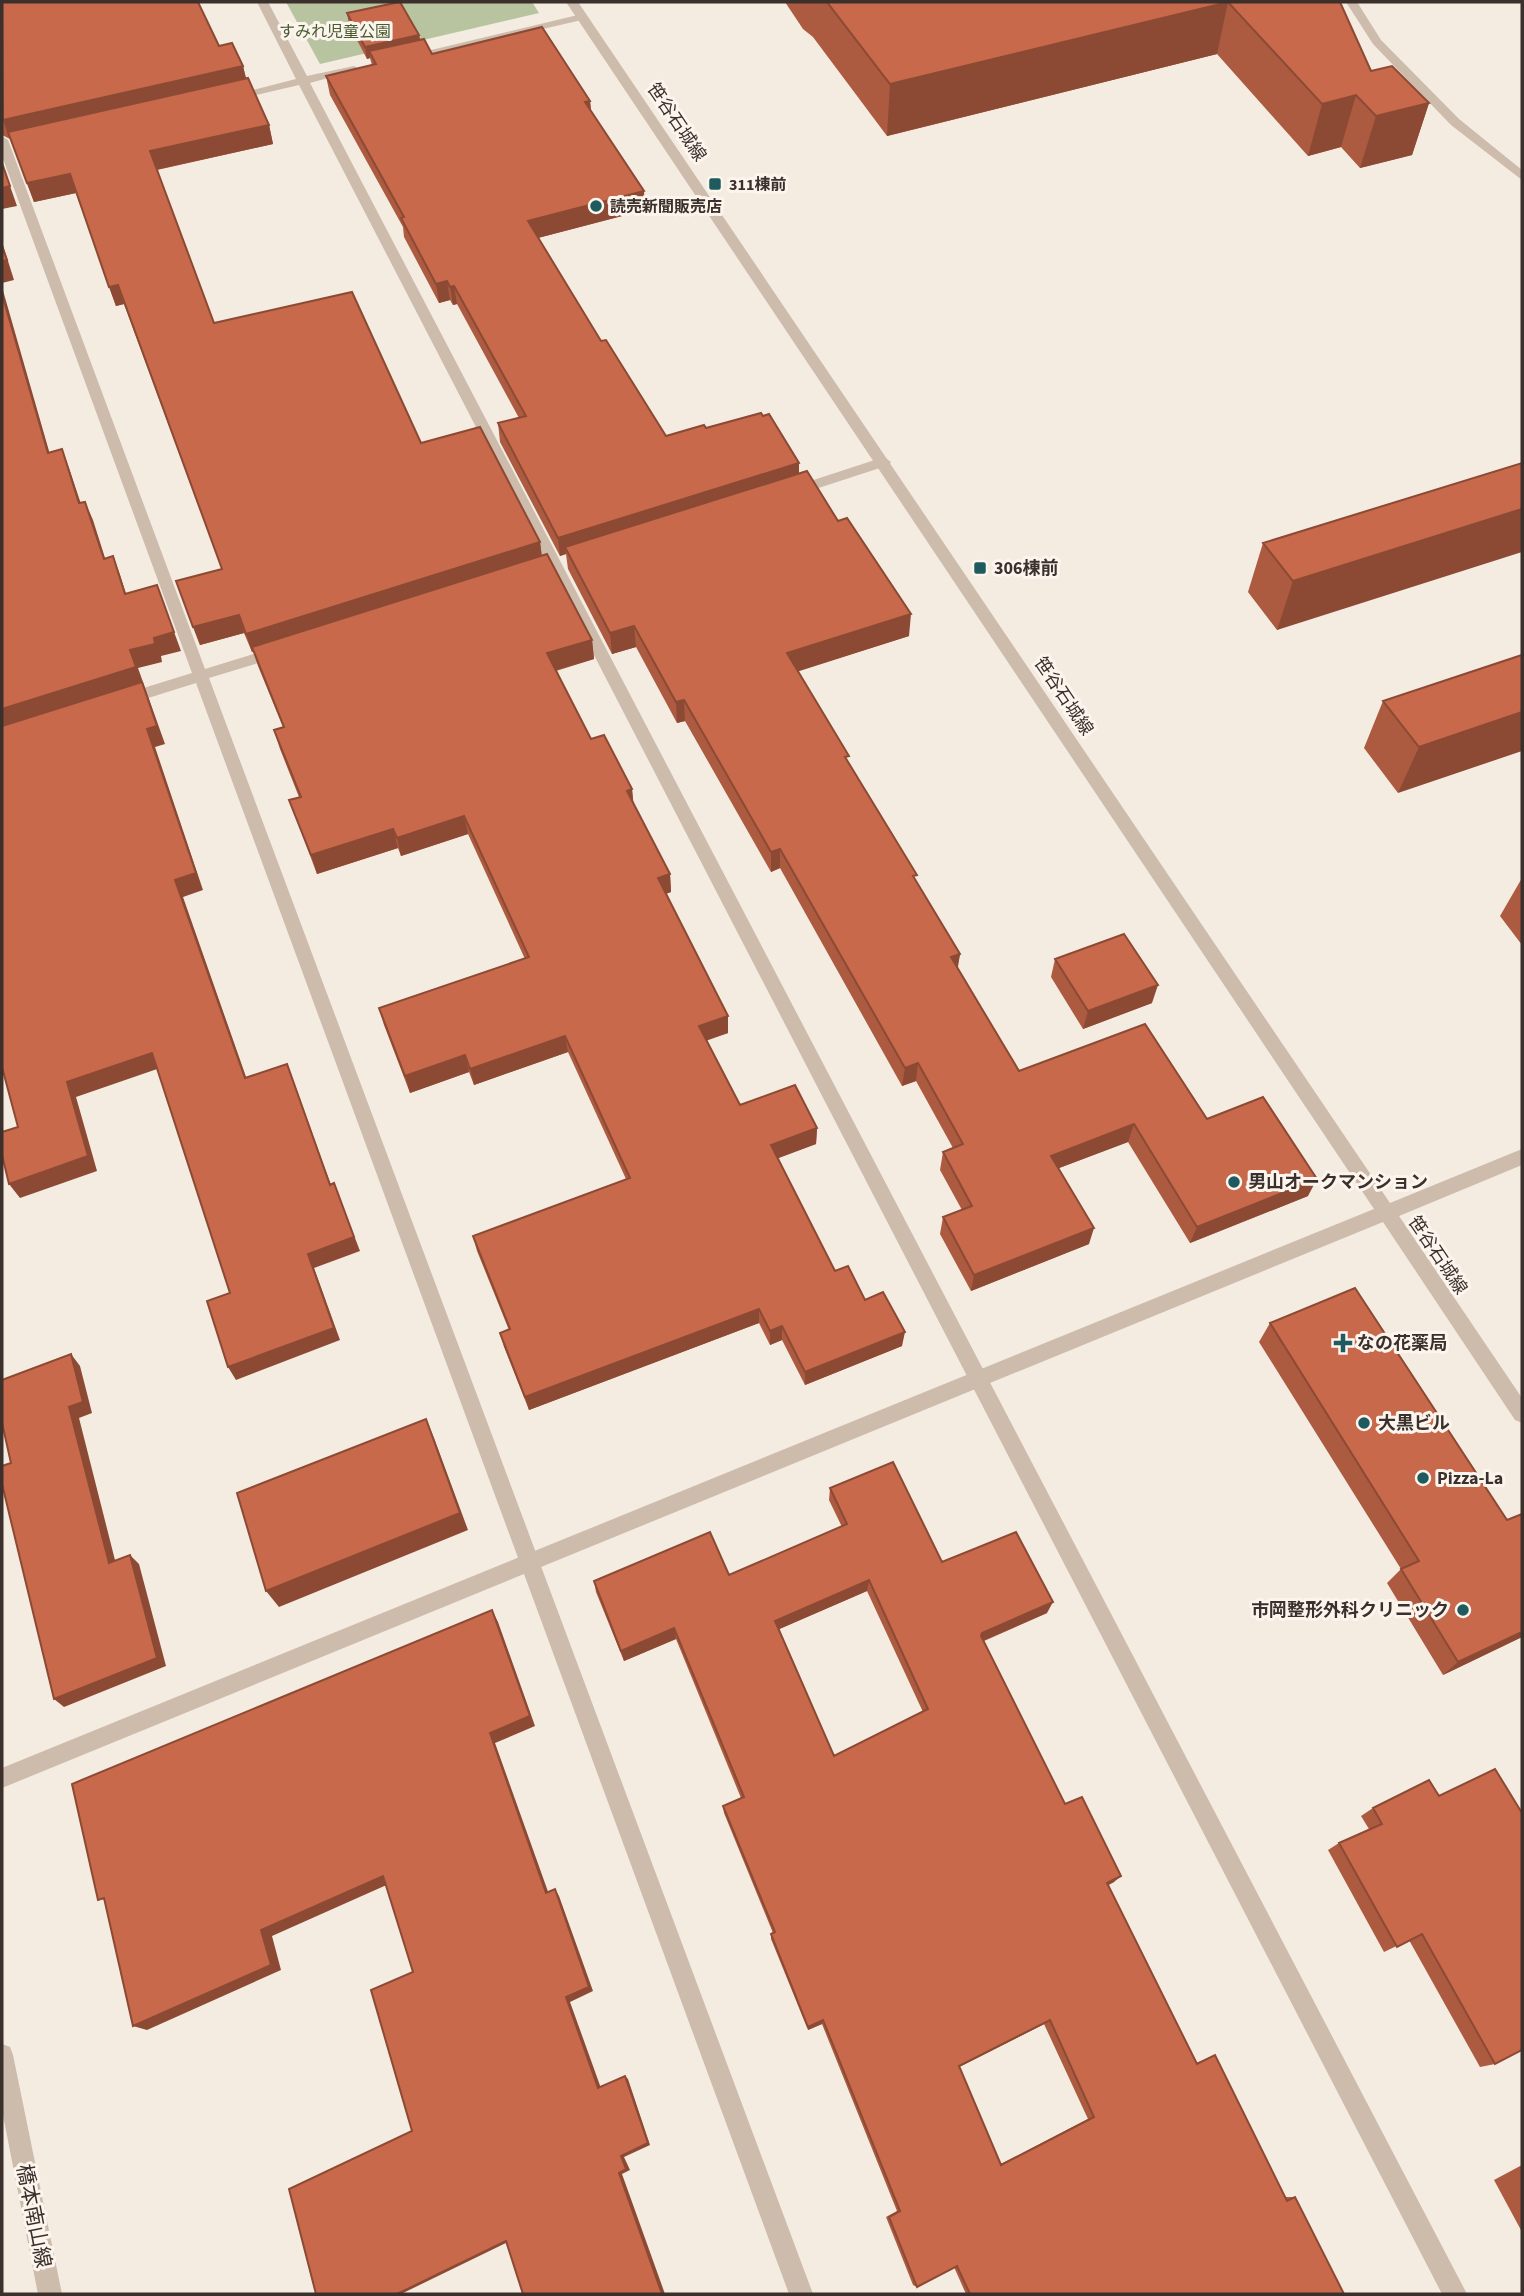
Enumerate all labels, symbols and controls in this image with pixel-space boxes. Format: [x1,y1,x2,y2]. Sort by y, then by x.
park label: すみれ児童公園 [279,21,391,43]
street label: 笹谷石城線 [641,78,712,167]
place label: 311棟前 [729,174,786,196]
marker: 311棟前 [707,176,723,192]
place label: 読売新聞販売店 [610,196,722,218]
marker: 読売新聞販売店 [588,198,604,214]
place label: 306棟前 [994,556,1059,581]
marker: 306棟前 [972,560,988,576]
street label: 笹谷石城線 [1028,652,1099,741]
place label: 男山オークマンション [1248,1170,1428,1195]
marker: 男山オークマンション [1226,1174,1242,1190]
street label: 笹谷石城線 [1402,1211,1473,1300]
place label: なの花薬局 [1357,1331,1447,1356]
marker: なの花薬局 [1335,1335,1351,1351]
place label: 大黒ビル [1378,1411,1450,1436]
marker: 大黒ビル [1356,1415,1372,1431]
place label: Pizza-La [1437,1466,1503,1491]
marker: Pizza-La [1415,1470,1431,1486]
place label: 市岡整形外科クリニック [1251,1598,1449,1623]
marker: 市岡整形外科クリニック [1455,1602,1471,1618]
street label: 橋本南山線 [9,2162,59,2270]

